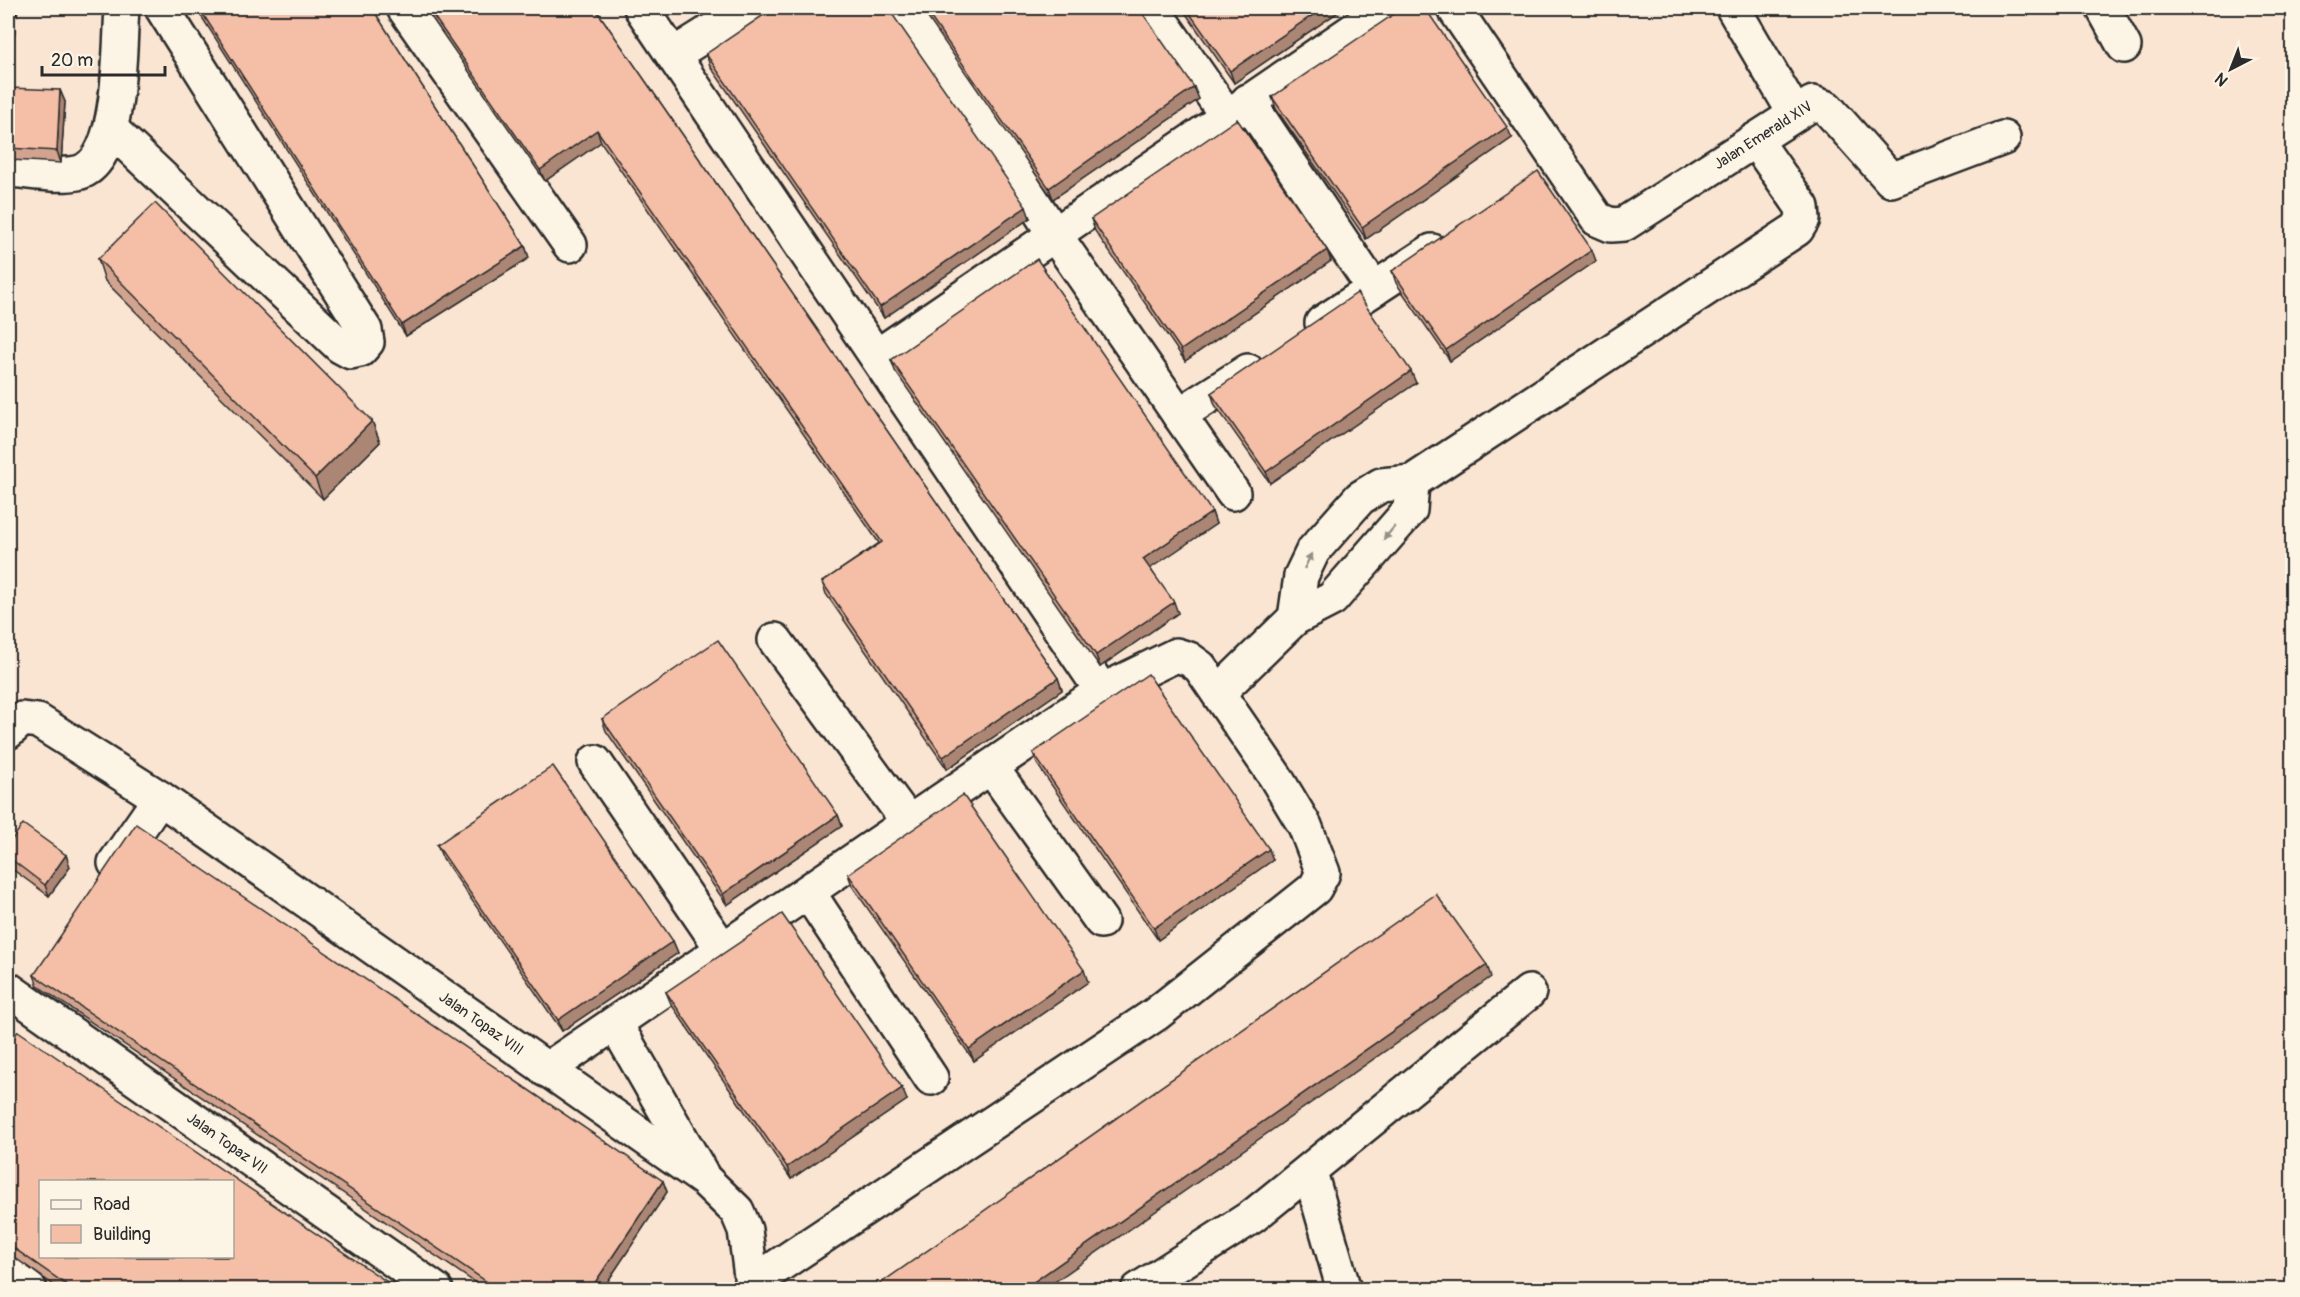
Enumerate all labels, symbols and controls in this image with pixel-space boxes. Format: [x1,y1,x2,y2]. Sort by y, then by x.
scale bar [42,39,165,77]
north arrow [2201,39,2261,99]
text: 20 m [51,49,93,72]
text: N [2211,68,2232,90]
street label: Jalan Emerald XIV [1710,97,1815,174]
one-way arrow [1383,525,1396,541]
one-way arrow [1303,553,1313,570]
street label: Jalan Topaz VIII [436,987,527,1059]
street label: Jalan Topaz VII [183,1108,271,1178]
legend [39,1180,234,1258]
text: Road [93,1193,130,1216]
text: Building [93,1223,151,1246]

